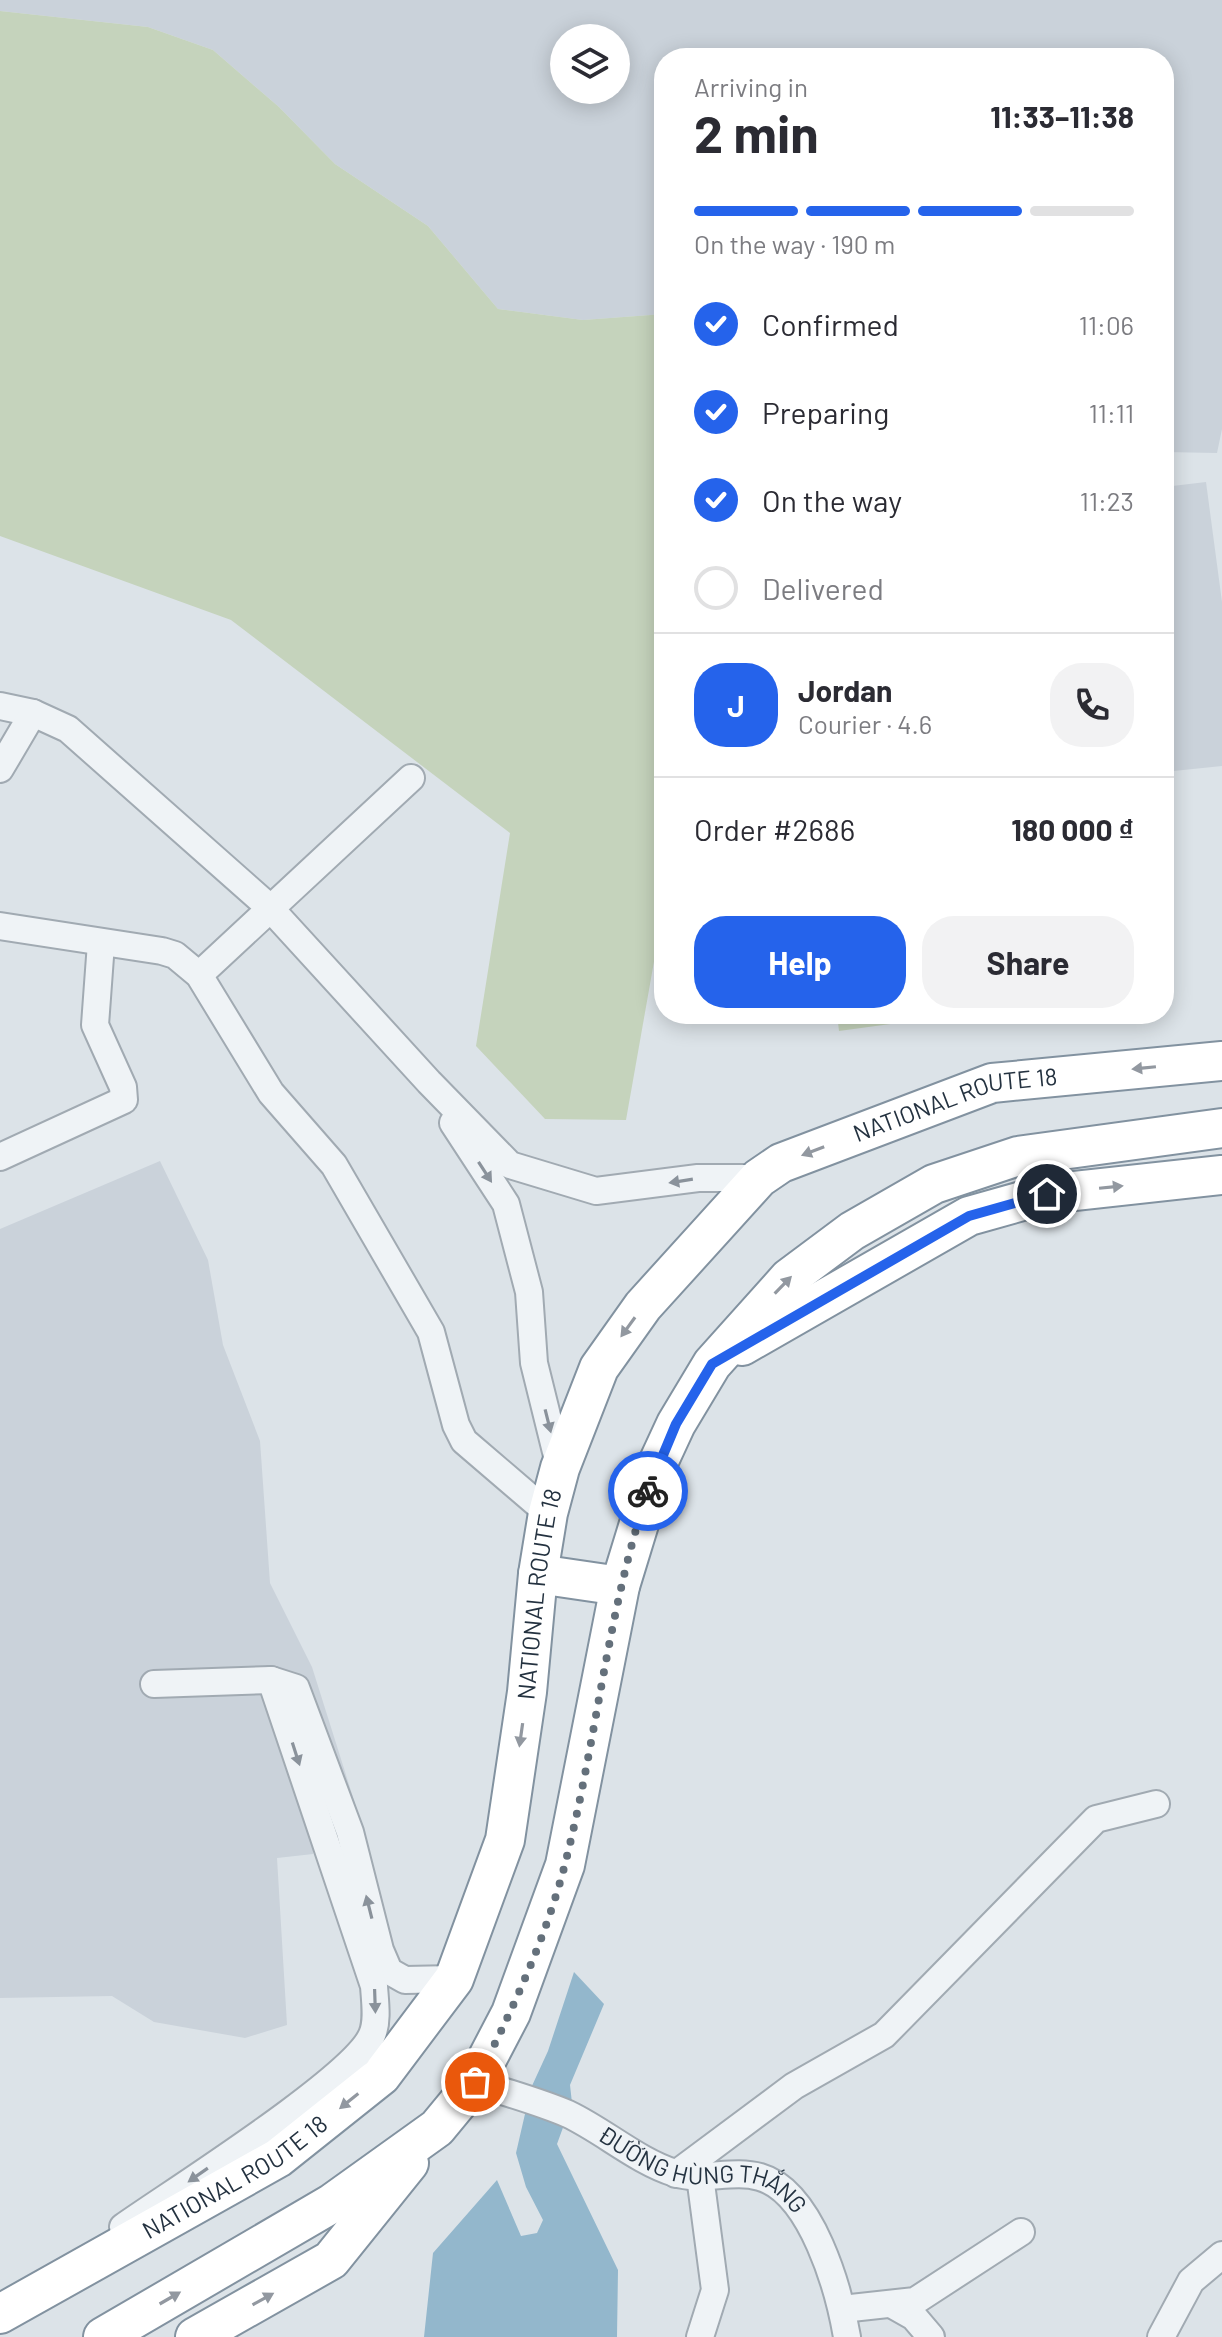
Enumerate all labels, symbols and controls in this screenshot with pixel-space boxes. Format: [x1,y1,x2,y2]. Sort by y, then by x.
map controls [550,24,630,104]
button: layers [550,24,630,104]
text: Arriving in [694,71,808,102]
text: 11:33–11:38 [990,98,1134,134]
text: 2 min [694,101,819,163]
text: On the way · 190 m [694,228,895,259]
icon: check [694,302,738,346]
text: Confirmed [762,306,899,342]
text: 11:06 [1079,309,1134,340]
icon: check [694,390,738,434]
text: Preparing [762,394,889,430]
text: 11:11 [1089,397,1134,428]
icon: check [694,478,738,522]
text: On the way [762,482,902,518]
text: 11:23 [1080,485,1134,516]
text: Delivered [762,570,884,606]
button: phone [1050,663,1134,747]
text: Jordan [798,672,893,708]
text: J [727,687,745,723]
text: Courier · 4.6 [798,708,932,739]
text: Order #2686 [694,811,855,847]
text: 180 000 ₫ [1011,811,1134,847]
button: Help [694,916,906,1008]
button: Share [922,916,1134,1008]
street label: NATIONAL ROUTE 18 [849,1061,1058,1147]
one-way arrow [1131,1062,1156,1075]
one-way arrow [801,1145,825,1157]
pin [1013,1160,1081,1228]
one-way arrow [477,1161,491,1183]
icon: home [1025,1172,1069,1216]
one-way arrow [668,1175,693,1188]
one-way arrow [1099,1181,1124,1194]
one-way arrow [773,1276,792,1295]
one-way arrow [620,1316,636,1338]
one-way arrow [543,1408,555,1433]
courier [608,1451,688,1531]
icon: bike [626,1469,670,1513]
street label: NATIONAL ROUTE 18 [510,1485,567,1701]
one-way arrow [514,1723,526,1748]
one-way arrow [290,1742,302,1766]
one-way arrow [362,1895,374,1920]
one-way arrow [368,1988,381,2014]
pin [441,2048,509,2116]
icon: bag [453,2060,497,2104]
one-way arrow [339,2092,359,2109]
street label: NATIONAL ROUTE 18 [137,2108,333,2244]
street label: ĐƯỜNG HÙNG THẮNG [593,2119,814,2218]
one-way arrow [187,2167,208,2182]
one-way arrow [159,2291,181,2305]
one-way arrow [252,2292,274,2306]

